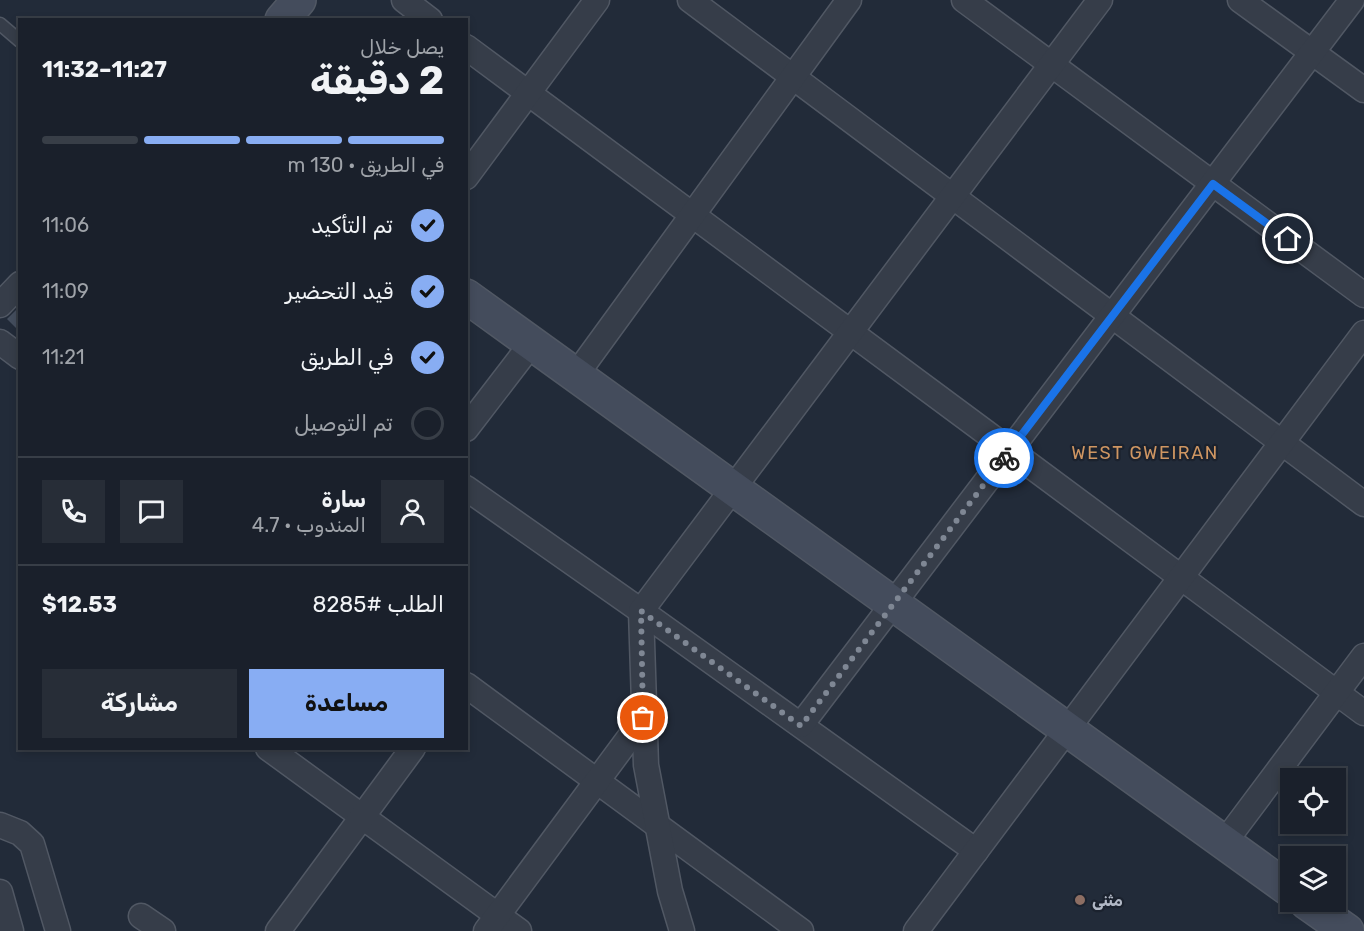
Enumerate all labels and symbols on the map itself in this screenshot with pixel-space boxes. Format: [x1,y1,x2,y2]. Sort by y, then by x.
pin [1262,213,1313,264]
courier [974,428,1034,488]
district label: WEST GWEIRAN [1071,442,1219,464]
pin [617,692,668,743]
place label: مثنى [1092,891,1123,910]
marker: مثنى [1073,893,1087,907]

